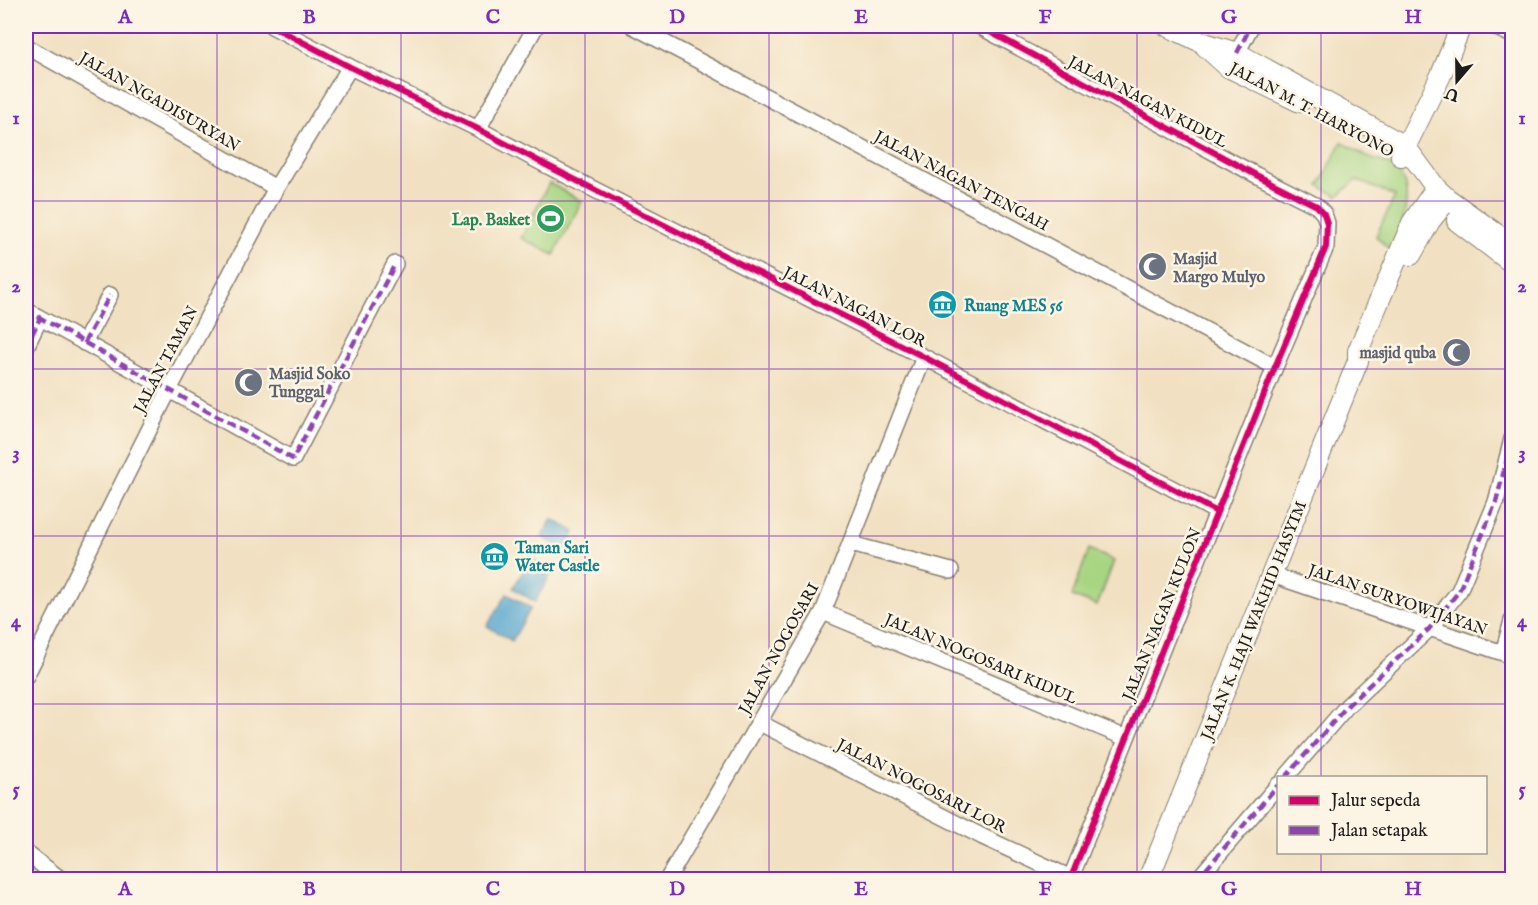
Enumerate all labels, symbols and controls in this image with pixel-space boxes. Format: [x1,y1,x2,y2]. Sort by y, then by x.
text: A [117,5,133,30]
text: B [302,5,316,30]
text: C [486,5,500,30]
text: D [669,5,685,30]
text: E [854,5,868,30]
text: F [1039,5,1052,30]
text: G [1221,5,1238,30]
text: H [1404,5,1422,30]
street label: JALAN NGADISURYAN [73,48,243,157]
street label: JALAN NAGAN KIDUL [1062,51,1231,154]
north arrow [1427,51,1487,111]
street label: JALAN M. T. HARYONO [1224,58,1397,163]
text: U [1442,81,1463,105]
text: 1 [12,106,20,131]
text: 1 [1518,106,1526,131]
street label: JALAN NAGAN TENGAH [869,126,1052,236]
sports icon: Lap. Basket [535,203,567,235]
place label: Lap. Basket [452,211,531,231]
place label: Masjid Margo Mulyo [1173,250,1265,288]
mosque icon: Masjid Margo Mulyo [1136,251,1168,283]
street label: JALAN NAGAN LOR [777,262,930,353]
text: 2 [11,274,21,299]
text: 2 [1517,274,1527,299]
museum icon: Ruang MES 56 [927,289,959,321]
place label: Ruang MES 56 [964,297,1064,317]
street label: JALAN TAMAN [129,303,203,419]
mosque icon: masjid quba [1441,336,1473,368]
place label: masjid quba [1359,344,1437,364]
place label: Masjid Soko Tunggal [268,365,351,403]
mosque icon: Masjid Soko Tunggal [232,366,264,398]
text: 3 [12,441,20,466]
text: 3 [1518,441,1526,466]
street label: JALAN K. HAJI WAKHID HASYIM [1197,498,1312,745]
street label: JALAN NAGAN KULON [1118,525,1207,706]
place label: Taman Sari Water Castle [514,539,600,577]
museum icon: Taman Sari Water Castle [478,540,510,572]
street label: JALAN SURYOWIJAYAN [1303,560,1490,641]
street label: JALAN NOGOSARI [734,580,824,720]
text: 4 [11,609,22,634]
street label: JALAN NOGOSARI KIDUL [879,609,1080,710]
text: 4 [1517,609,1528,634]
street label: JALAN NOGOSARI LOR [831,734,1010,839]
legend [1277,776,1487,854]
text: 5 [12,777,20,802]
text: 5 [1518,777,1526,802]
text: Jalur sepeda [1329,790,1421,813]
text: Jalan setapak [1329,820,1428,843]
text: A [117,877,133,902]
text: B [302,877,316,902]
text: C [486,877,500,902]
text: D [669,877,685,902]
text: E [854,877,868,902]
text: F [1039,877,1052,902]
text: G [1221,877,1238,902]
text: H [1404,877,1422,902]

